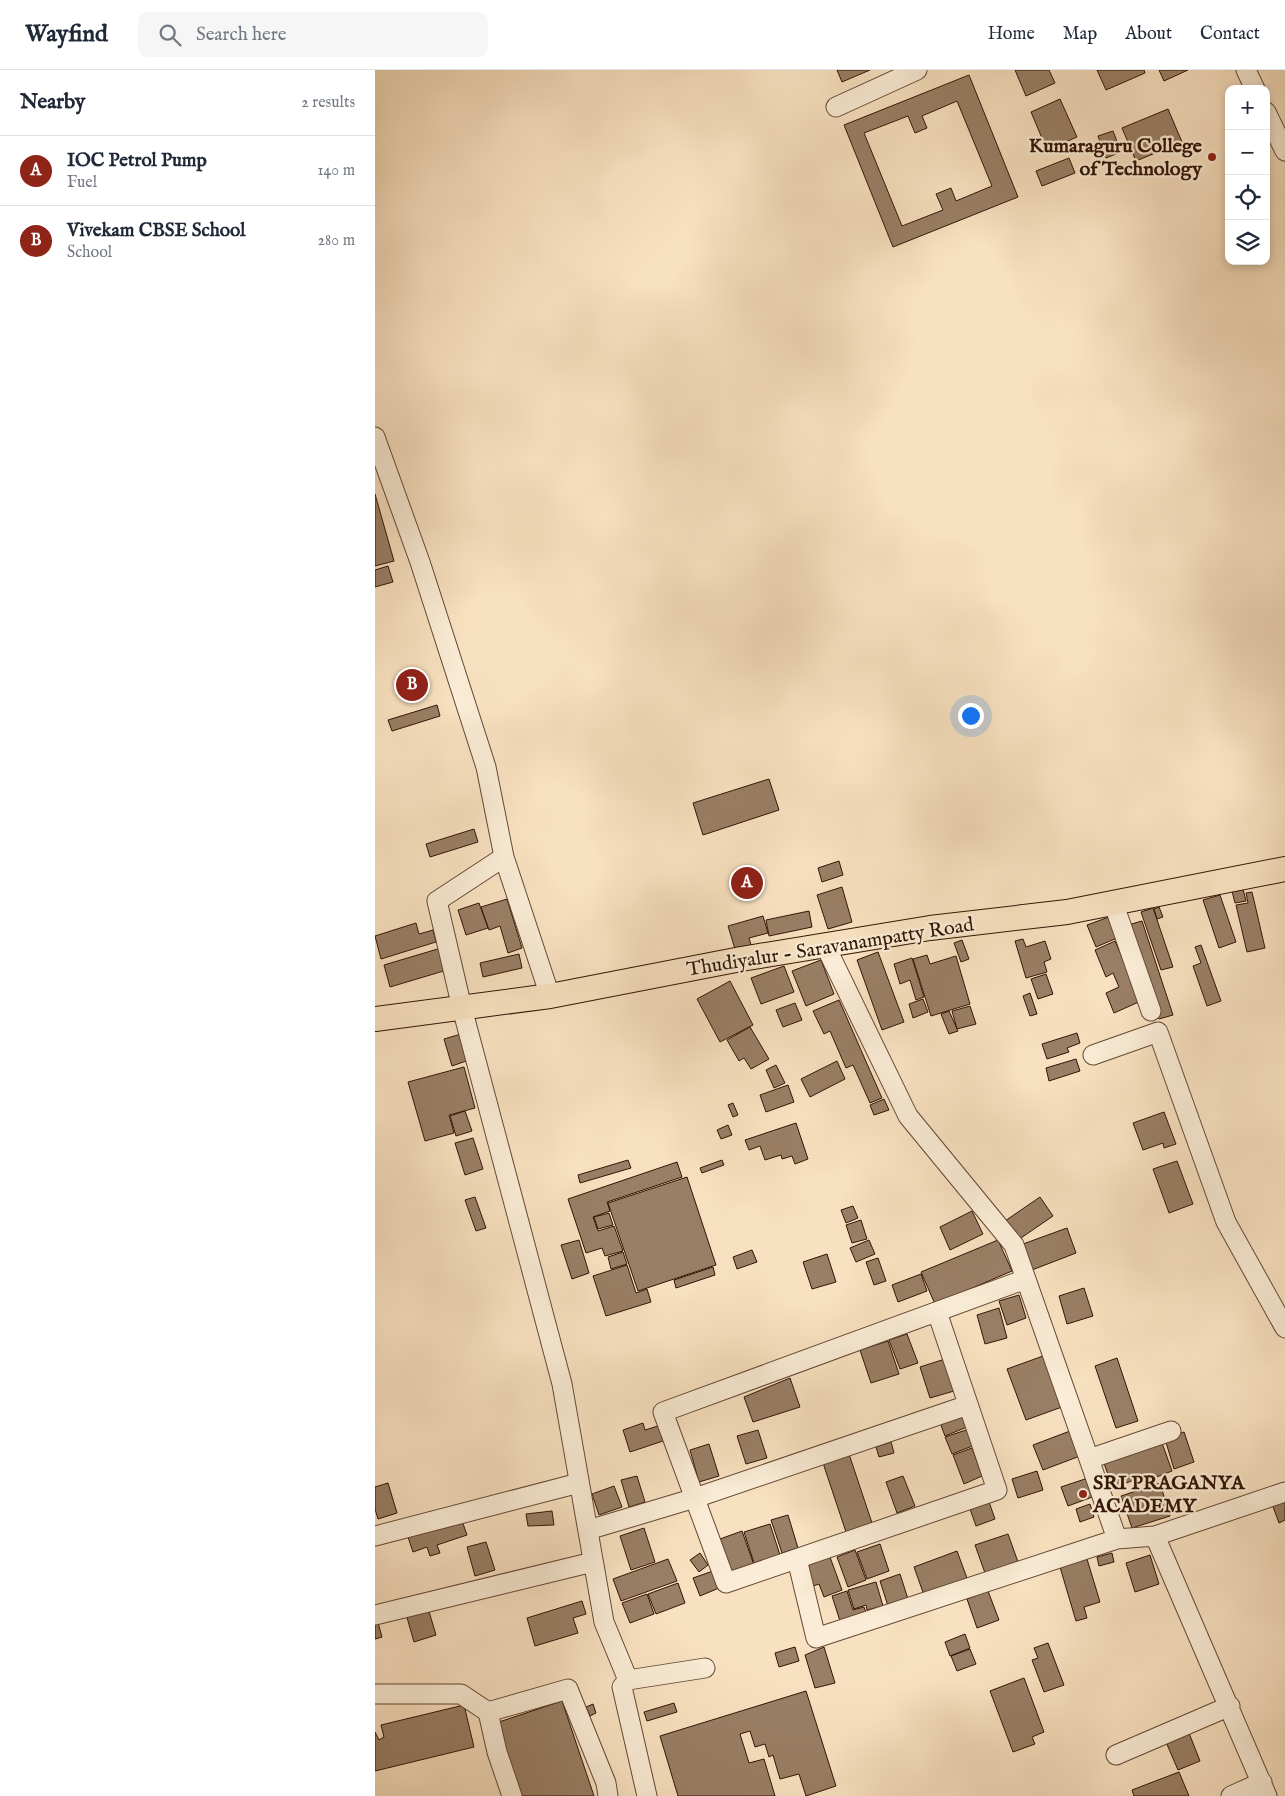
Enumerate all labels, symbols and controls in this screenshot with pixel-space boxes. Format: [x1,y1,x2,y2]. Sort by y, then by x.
search box [138,12,488,57]
text: Wayfind [25,19,108,50]
icon: search [156,21,184,49]
text: Search here [196,23,286,47]
text: Home [988,23,1035,46]
text: Map [1063,23,1097,46]
text: About [1125,23,1172,46]
text: Contact [1200,23,1260,46]
map controls [1225,85,1270,265]
button: + [1225,85,1270,130]
text: Nearby [20,89,85,116]
text: 2 results [301,93,355,113]
button: − [1225,130,1270,175]
place label: Kumaraguru College of Technology [1029,134,1203,182]
text: IOC Petrol Pump [67,149,207,173]
marker: Kumaraguru College of Technology [1206,151,1218,163]
text: A [31,161,41,181]
text: 140 m [317,161,355,181]
text: Fuel [67,173,97,193]
button: locate [1225,175,1270,220]
text: Vivekam CBSE School [67,219,245,243]
button: layers [1225,220,1270,265]
text: B [31,231,41,251]
text: 280 m [318,231,355,251]
text: School [67,243,112,263]
pin: B [396,666,428,704]
your location [958,703,984,729]
pin: A [731,864,763,902]
street label: Thudiyalur - Saravanampatty Road [685,912,976,983]
place label: SRI PRAGANYA ACADEMY [1092,1471,1246,1519]
marker: SRI PRAGANYA ACADEMY [1077,1488,1089,1500]

